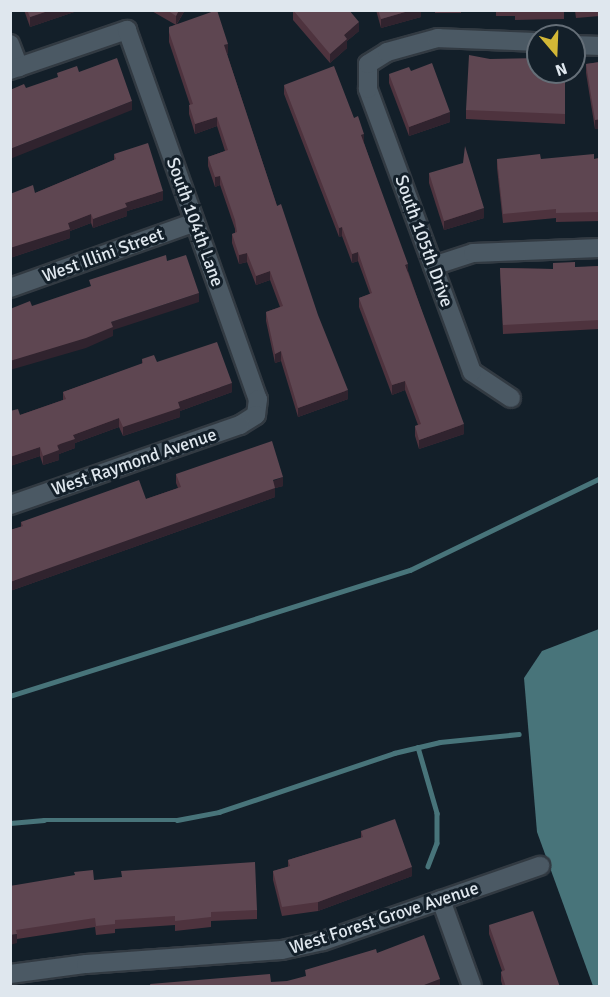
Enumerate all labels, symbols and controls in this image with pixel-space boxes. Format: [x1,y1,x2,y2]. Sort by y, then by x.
north arrow [526,24,586,84]
text: N [553,58,570,80]
street label: South 104th Lane [162,155,228,289]
street label: South 105th Drive [390,172,458,310]
street label: West Illini Street [39,223,167,287]
street label: West Raymond Avenue [49,424,219,500]
street label: West Forest Grove Avenue [287,877,481,959]

